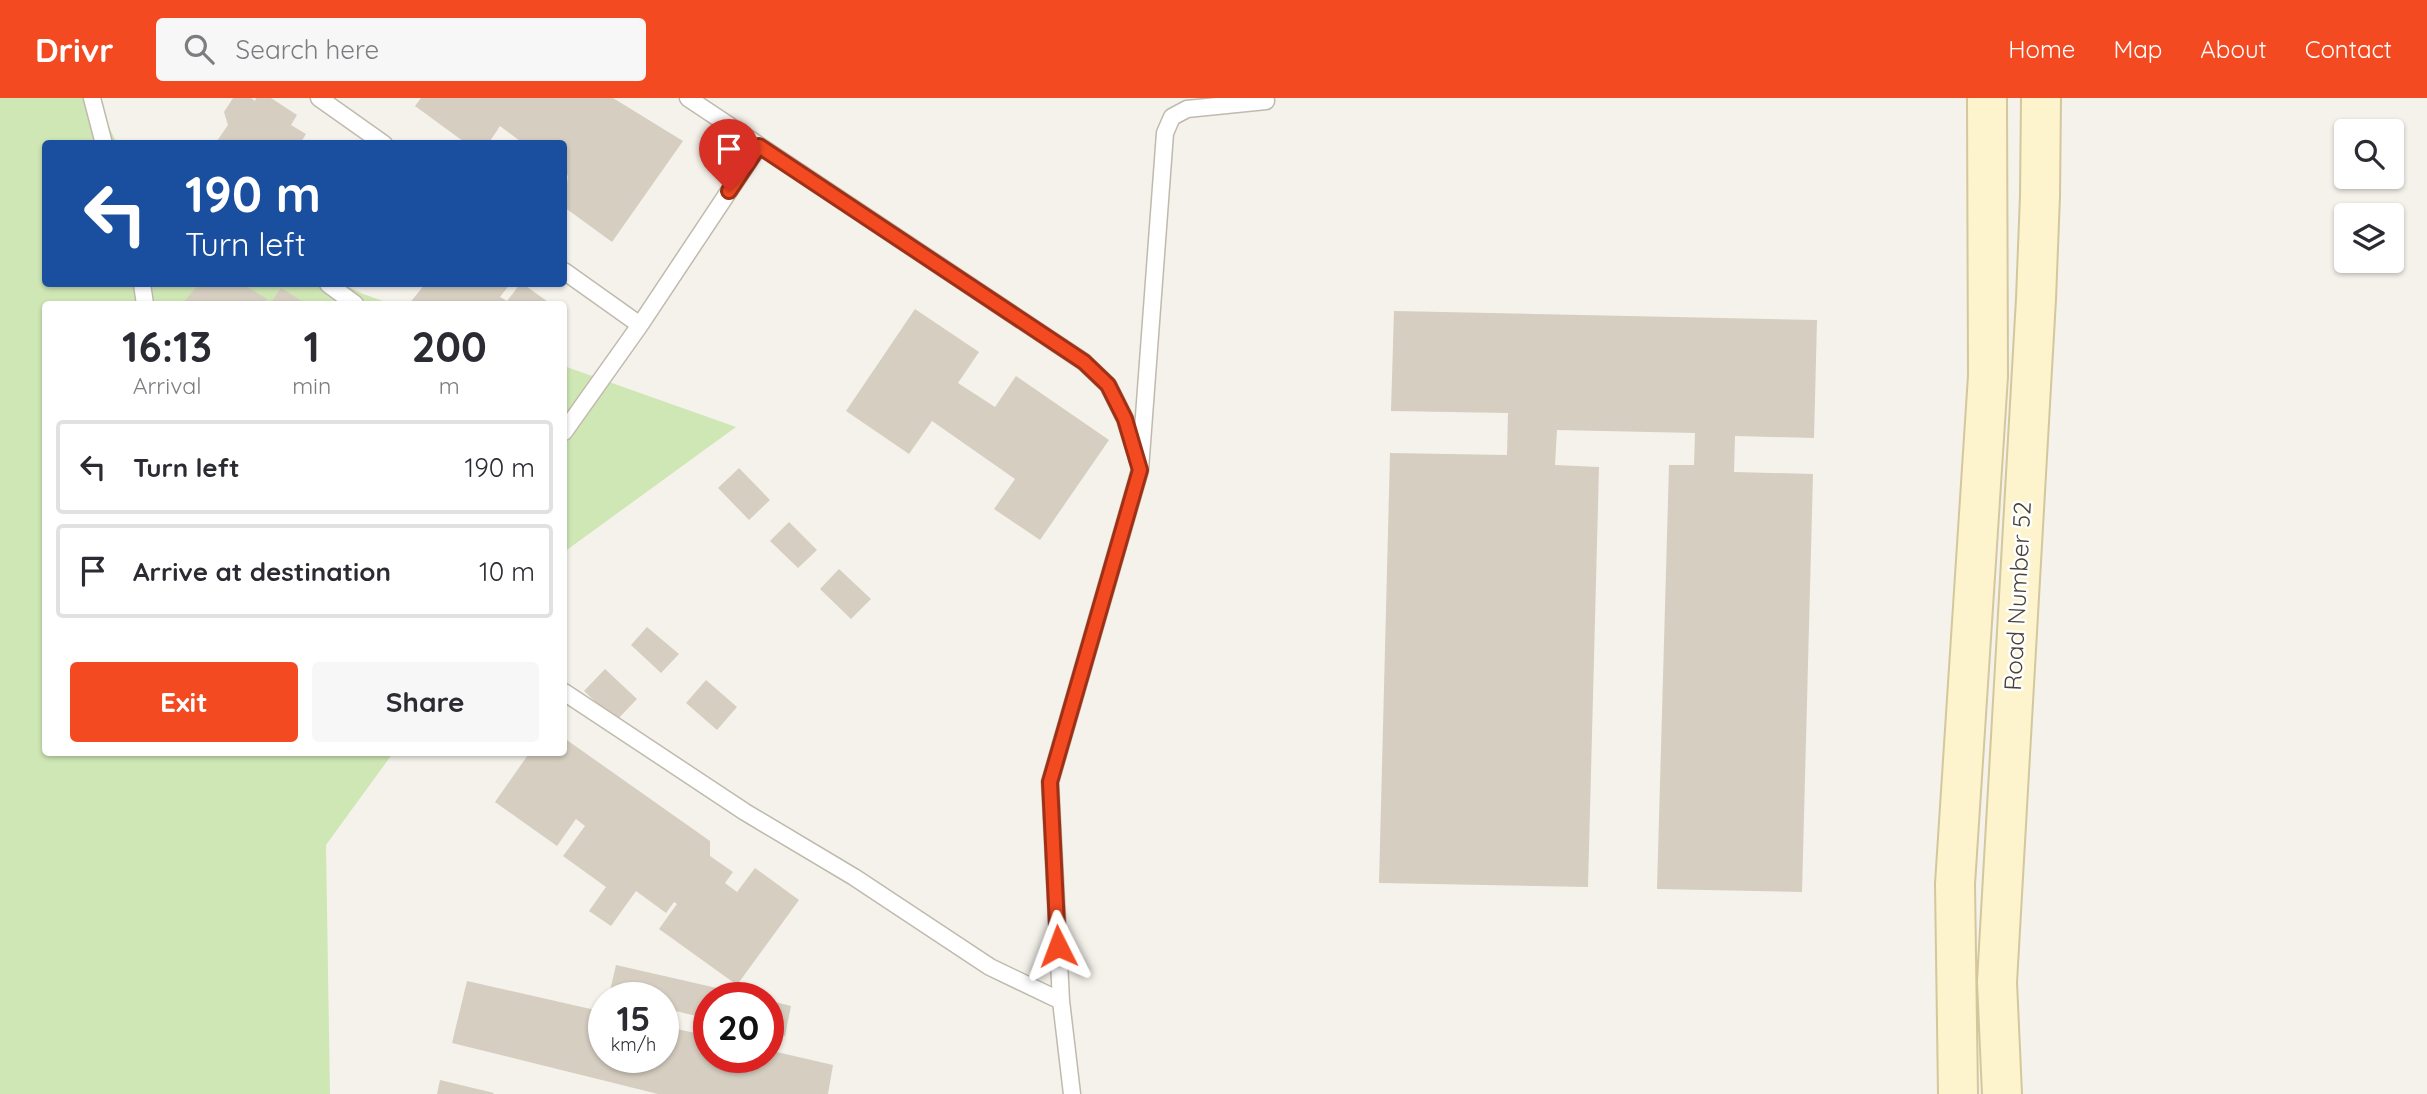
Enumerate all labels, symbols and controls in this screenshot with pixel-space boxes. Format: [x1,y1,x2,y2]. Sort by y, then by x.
search box [156,18,646,81]
text: Drivr [35,29,114,70]
icon: search [180,30,218,68]
text: Search here [236,33,379,66]
text: Home [2008,34,2075,64]
text: Map [2113,34,2162,64]
text: About [2200,34,2267,64]
text: Contact [2305,34,2392,64]
pin [699,119,759,191]
map controls [2334,119,2404,273]
button: search [2334,119,2404,189]
icon: arrive [710,130,748,168]
text: 190 m [185,163,321,224]
icon: left [70,168,161,259]
button: layers [2334,203,2404,273]
text: Turn left [185,224,306,264]
text: 16:13 [122,320,212,373]
text: 1 [304,320,320,373]
text: 200 [411,320,487,373]
text: Arrival [133,371,202,400]
text: min [292,371,331,400]
text: m [439,371,460,400]
icon: left [74,448,112,486]
text: Turn left [133,451,240,484]
text: 190 m [465,451,535,484]
street label: Road Number 52 [1997,501,2037,691]
icon: arrive [74,552,112,590]
text: Arrive at destination [133,555,391,588]
text: 10 m [479,555,535,588]
button: Exit [70,662,298,742]
button: Share [312,662,539,742]
position arrow [1021,909,1095,983]
speed limit sign: 20 [693,982,784,1073]
text: 15 [617,996,650,1040]
text: km/h [611,1033,656,1056]

